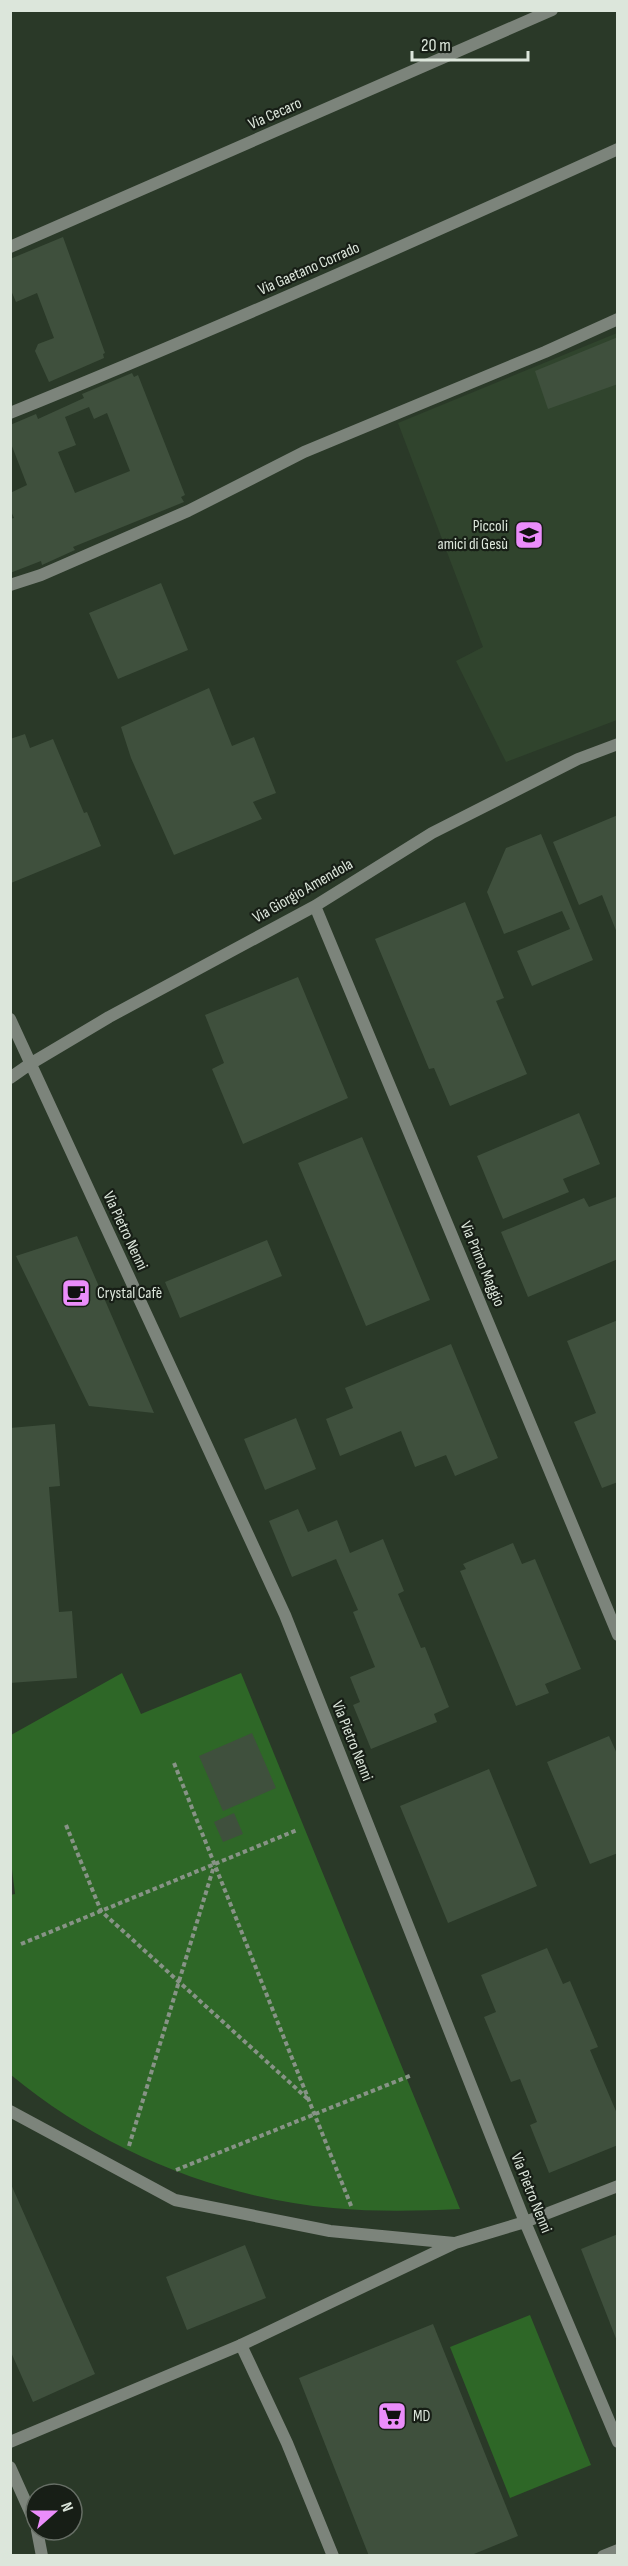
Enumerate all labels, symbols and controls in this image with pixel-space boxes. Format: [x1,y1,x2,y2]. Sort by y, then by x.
scale bar [412,24,528,62]
text: 20 m [421,35,451,56]
street label: Via Cecaro [245,94,305,134]
street label: Via Gaetano Corrado [255,238,363,300]
place label: Piccoli amici di Gesù [438,517,508,554]
school or university icon: Piccoli amici di Gesù [513,519,545,551]
street label: Via Giorgio Amendola [250,855,356,927]
street label: Via Pietro Nenni [99,1189,152,1273]
street label: Via Primo Maggio [456,1219,508,1309]
cafe icon: Crystal Cafè [60,1277,92,1309]
place label: Crystal Cafè [97,1284,162,1303]
street label: Via Pietro Nenni [327,1698,377,1784]
street label: Via Pietro Nenni [506,2150,556,2236]
supermarket icon: MD [376,2400,408,2432]
place label: MD [413,2407,431,2426]
north arrow [24,2482,84,2542]
text: N [56,2500,77,2515]

